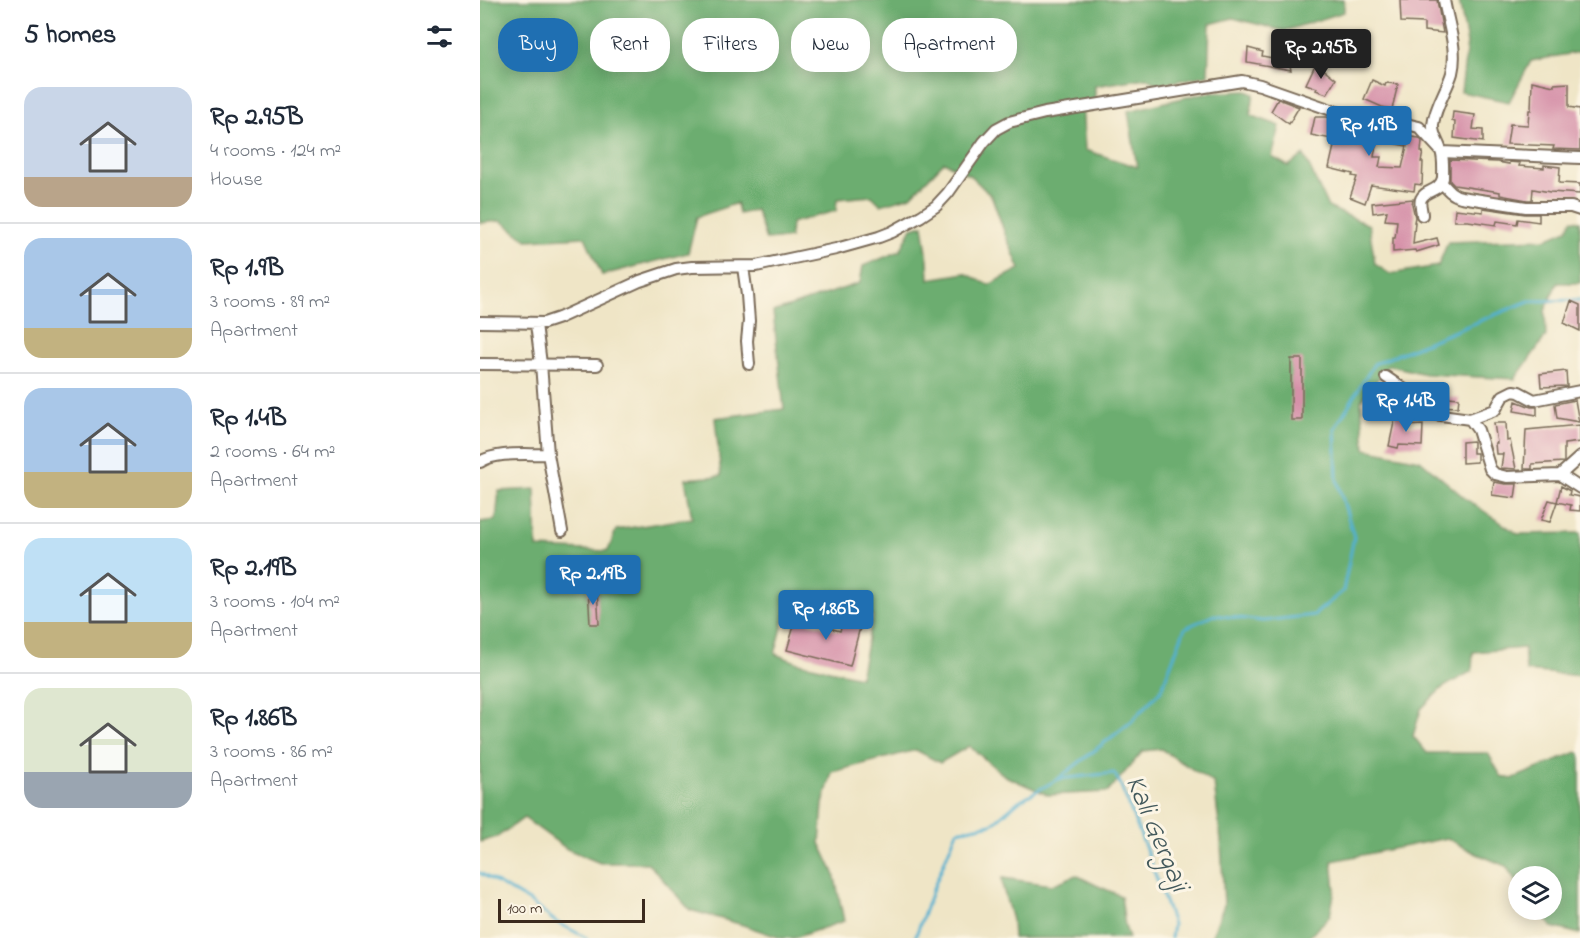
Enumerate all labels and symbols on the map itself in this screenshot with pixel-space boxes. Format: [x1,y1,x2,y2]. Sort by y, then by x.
pin: Rp 2.95B [1259,29,1383,80]
pin: Rp 1.9B [1314,106,1424,157]
pin: Rp 1.4B [1351,382,1461,433]
pin: Rp 2.19B [531,555,655,606]
pin: Rp 1.86B [764,590,888,641]
water label: Kali Gergaji [1113,770,1200,901]
scale bar [498,896,645,924]

